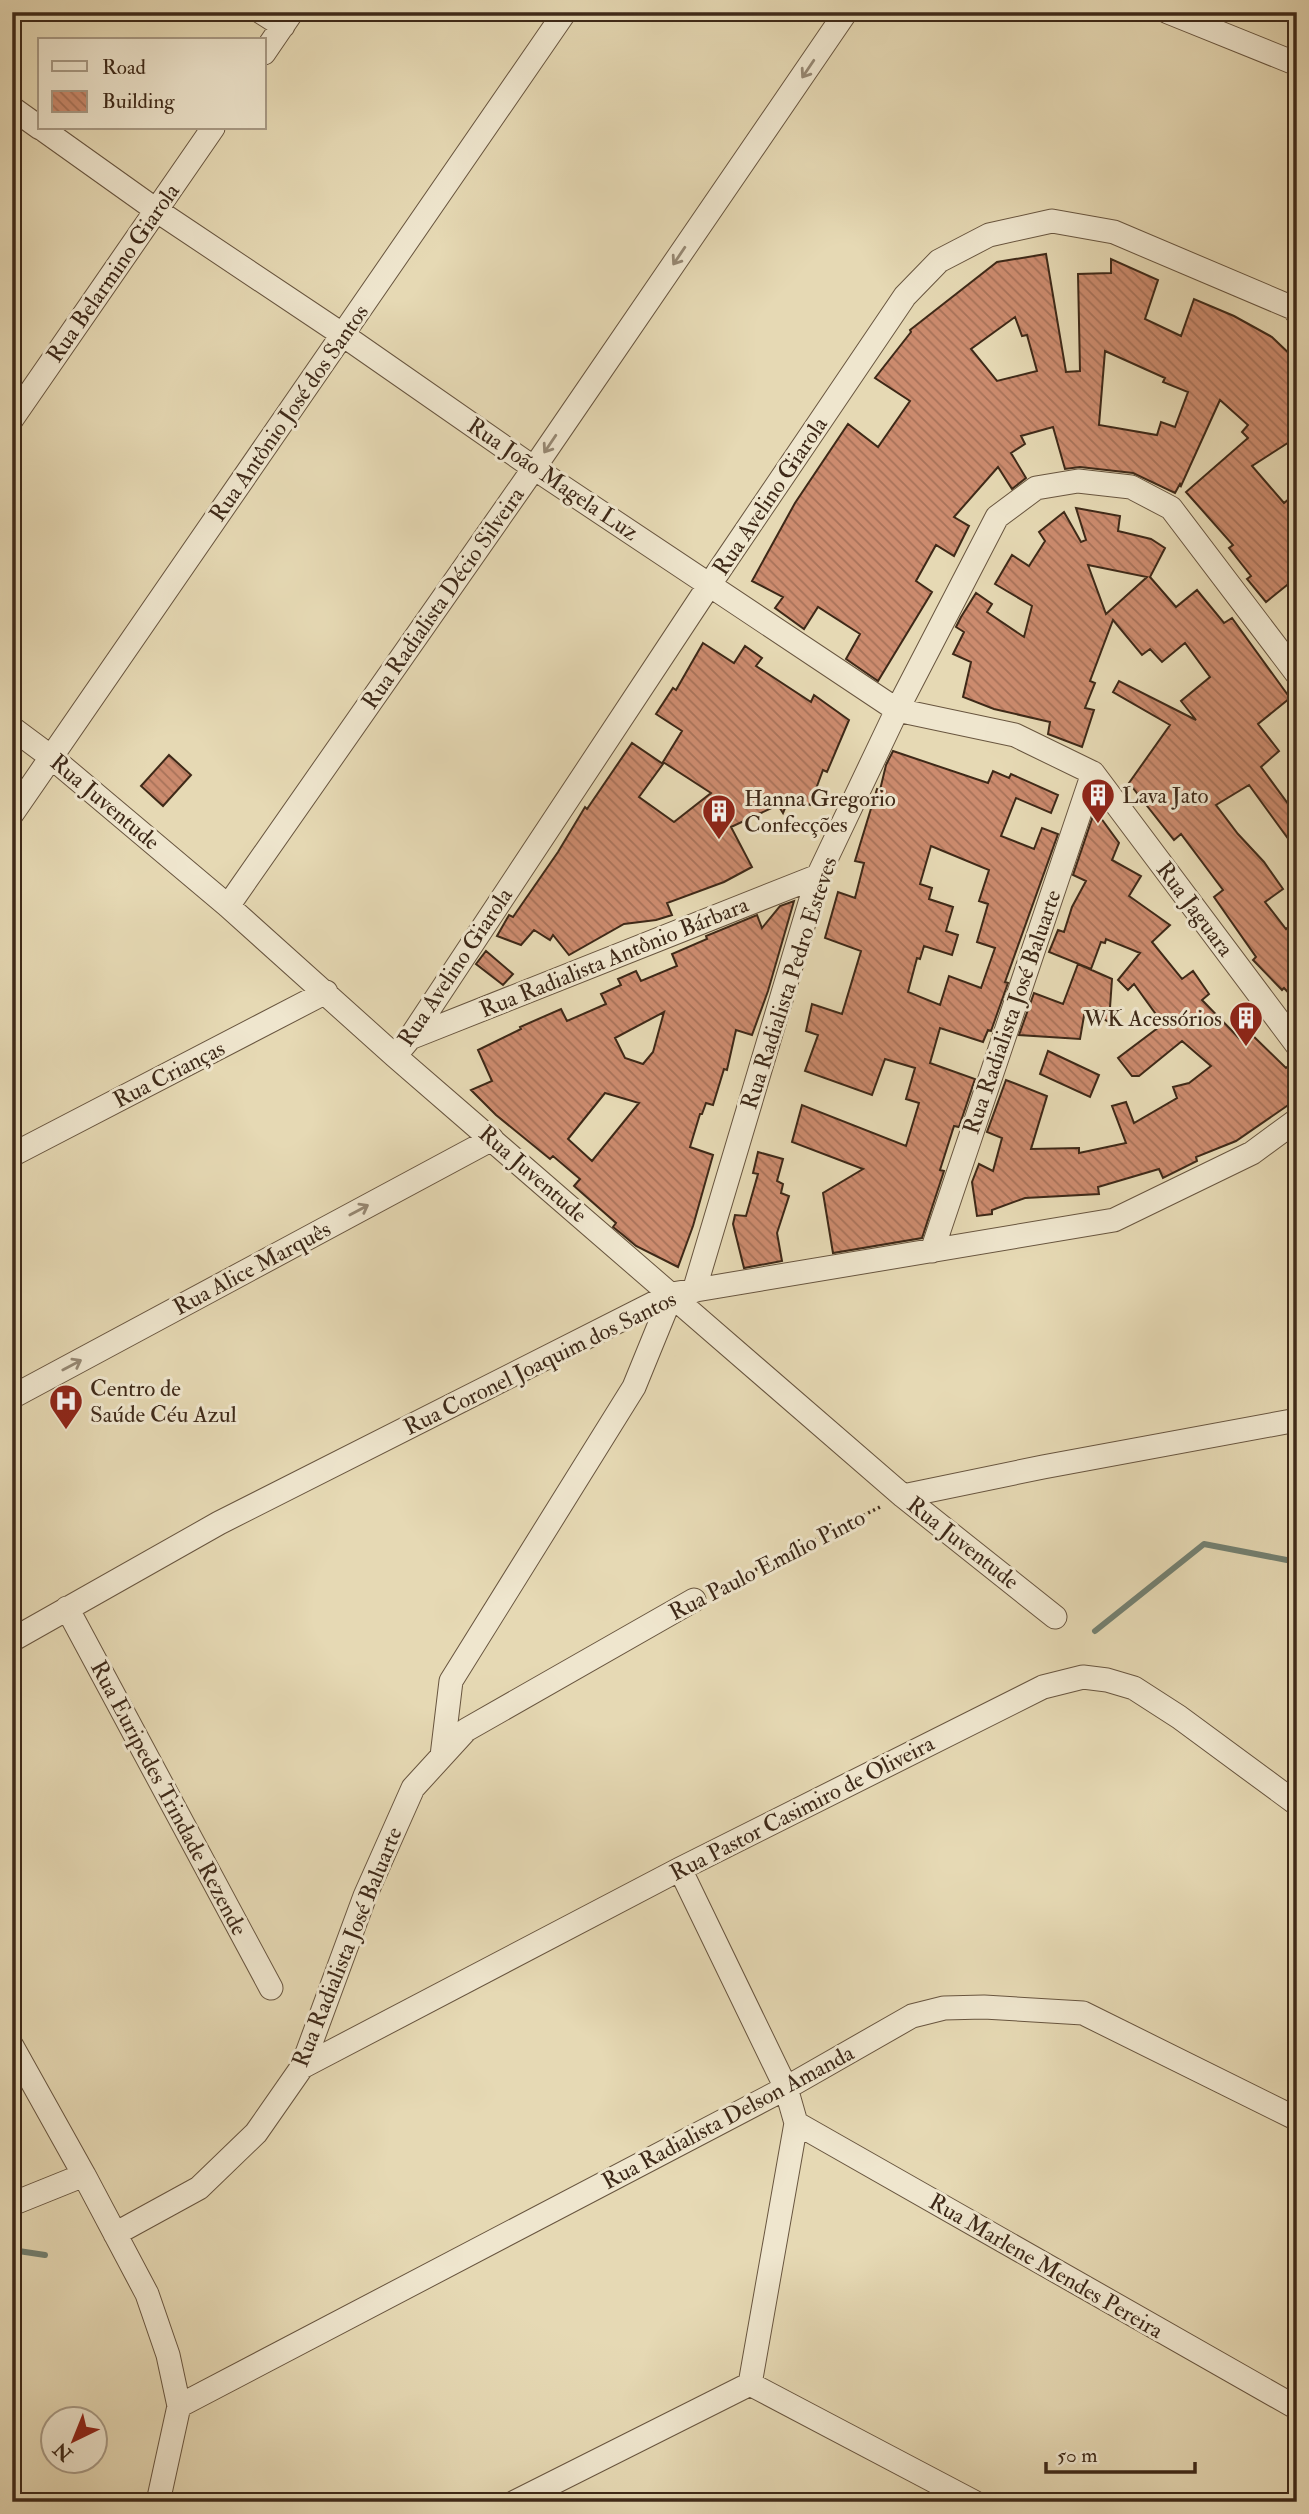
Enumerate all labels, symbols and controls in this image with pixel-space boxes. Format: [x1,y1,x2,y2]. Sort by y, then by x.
legend [38,38,266,130]
text: Road [102,54,147,81]
one-way arrow [800,58,814,78]
text: Building [102,88,175,115]
street label: Rua Belarmino Giarola [40,177,186,368]
one-way arrow [672,246,686,265]
street label: Rua Antônio José dos Santos [203,299,375,527]
street label: Rua João Magela Luz [462,411,644,547]
street label: Rua Avelino Giarola [706,411,834,581]
one-way arrow [543,434,558,453]
street label: Rua Radialista Décio Silveira [355,481,531,715]
street label: Rua Juventude [44,748,166,857]
building icon: Lava Jato [1079,776,1117,825]
place label: Lava Jato [1122,781,1209,810]
place label: Hanna Gregorio Confecções [744,784,896,839]
building icon: Hanna Gregorio Confecções [700,792,738,841]
street label: Rua Radialista Pedro Esteves [734,853,844,1113]
street label: Rua Jaguara [1150,856,1240,963]
street label: Rua Avelino Giarola [391,882,519,1052]
street label: Rua Radialista José Baluarte [957,886,1068,1138]
street label: Rua Radialista Antônio Bárbara [475,890,753,1024]
building icon: WK Acessórios [1227,999,1265,1048]
place label: WK Acessórios [1083,1004,1222,1033]
street label: Rua Crianças [108,1033,230,1115]
street label: Rua Juventude [473,1119,594,1229]
one-way arrow [348,1203,369,1217]
street label: Rua Alice Marquês [168,1214,336,1322]
street label: Rua Coronel Joaquim dos Santos [399,1284,681,1442]
one-way arrow [62,1358,82,1372]
place label: Centro de Saúde Céu Azul [90,1374,237,1429]
hospital icon: Centro de Saúde Céu Azul [47,1382,85,1431]
street label: Rua Juventude [901,1490,1025,1596]
street label: Rua Paulo Emílio Pinto [664,1503,870,1627]
street label: Rua Euripedes Trindade Rezende [83,1655,254,1941]
street label: Rua Pastor Casimiro de Oliveira [665,1728,940,1887]
street label: Rua Radialista José Baluarte [286,1822,409,2071]
street label: Rua Radialista Delson Amanda [597,2038,859,2196]
street label: Rua Marlene Mendes Pereira [924,2187,1169,2345]
north arrow [38,2406,108,2476]
scale bar [1046,2430,1195,2474]
text: N [48,2436,78,2467]
text: 50 m [1057,2442,1098,2469]

